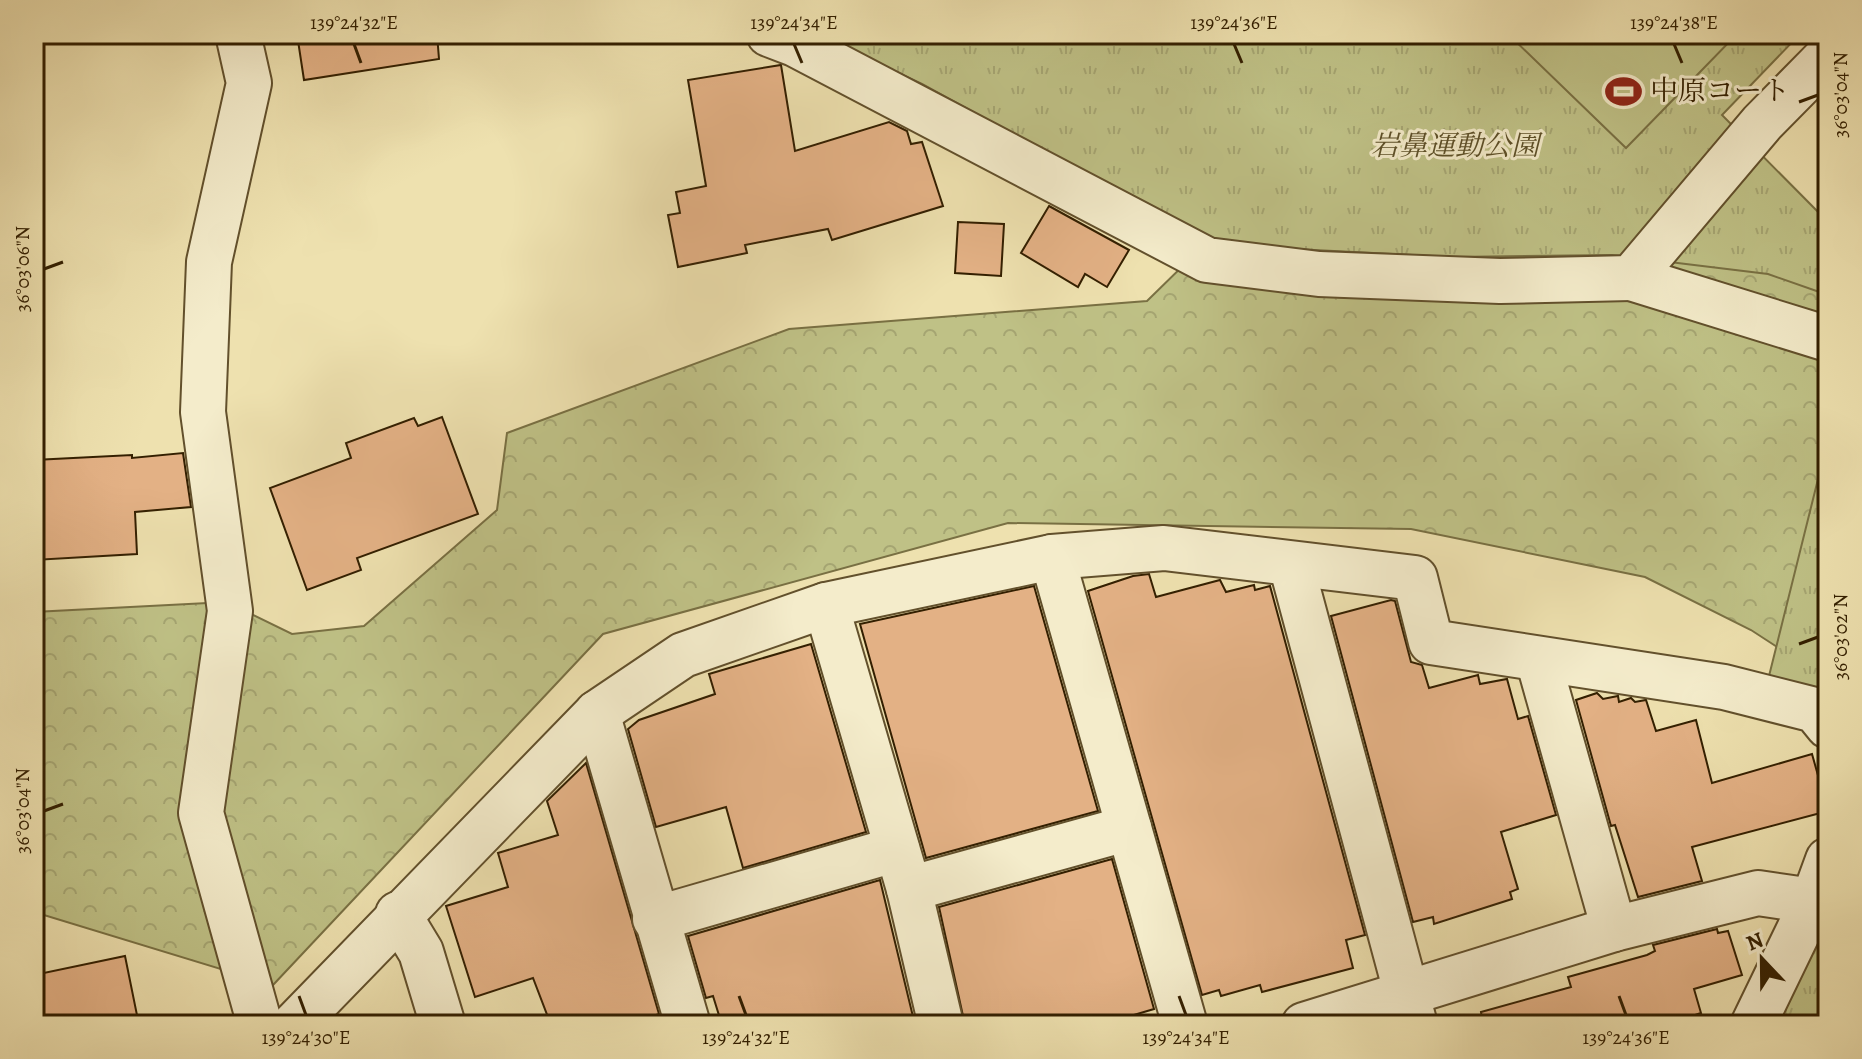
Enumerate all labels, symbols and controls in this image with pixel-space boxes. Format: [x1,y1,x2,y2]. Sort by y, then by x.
text: 139°24'32"E [310,9,398,36]
text: 139°24'34"E [750,9,838,36]
text: 139°24'36"E [1190,9,1278,36]
text: 139°24'38"E [1630,9,1718,36]
text: 36°03'04"N [1827,52,1854,138]
sports icon: 中原コート [1605,72,1643,110]
place label: 中原コート [1650,72,1790,110]
park label: 岩鼻運動公園 [1371,127,1543,165]
text: 36°03'06"N [9,226,36,312]
text: 36°03'02"N [1827,594,1854,680]
text: 36°03'04"N [9,768,36,854]
north arrow [1722,919,1802,999]
text: N [1742,924,1768,958]
text: 139°24'30"E [261,1024,351,1051]
text: 139°24'32"E [702,1024,790,1051]
text: 139°24'34"E [1142,1024,1230,1051]
text: 139°24'36"E [1582,1024,1670,1051]

